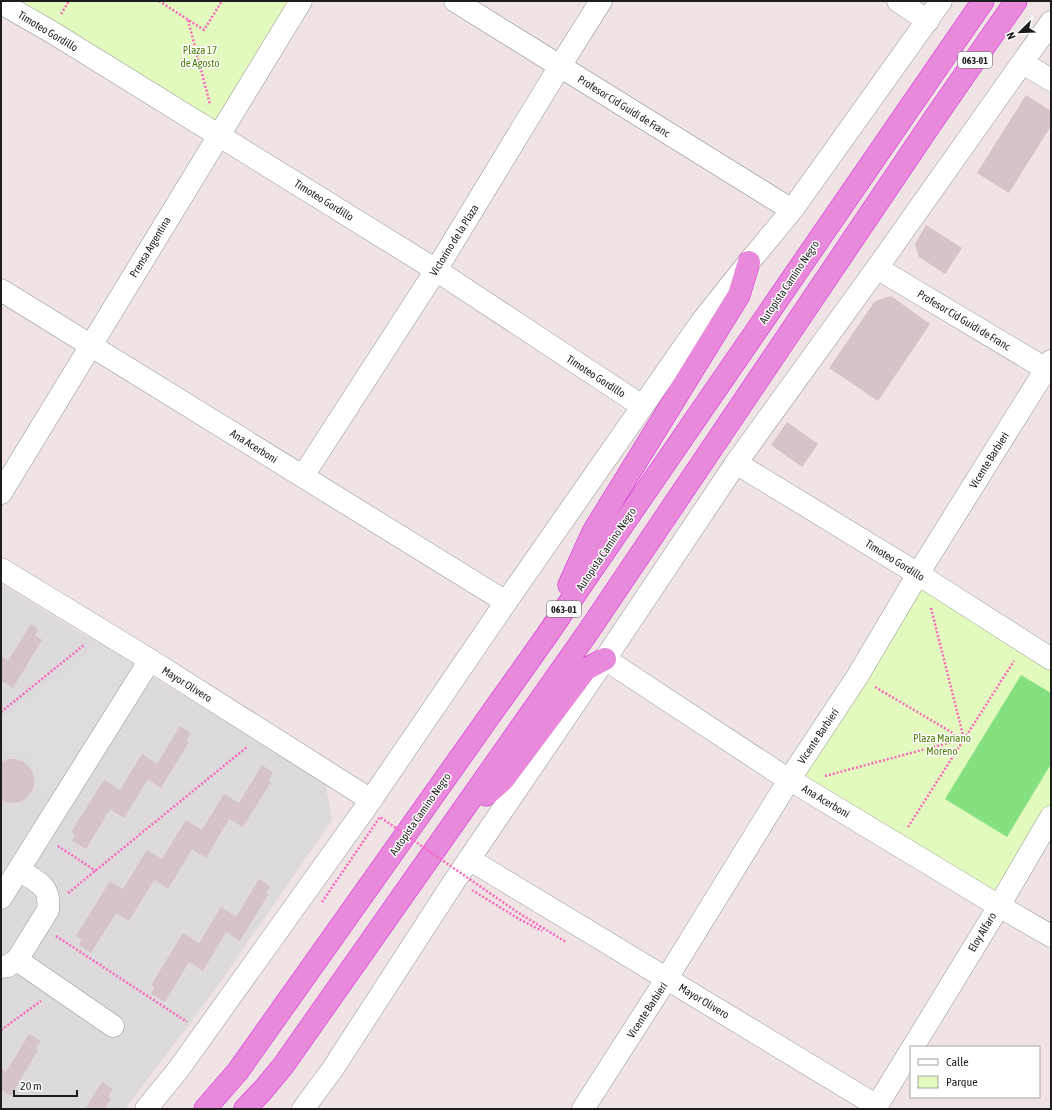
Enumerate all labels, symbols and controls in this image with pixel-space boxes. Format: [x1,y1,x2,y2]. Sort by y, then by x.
street label: Timoteo Gordillo [16,8,80,54]
north arrow [1000,12,1040,52]
text: N [1004,31,1018,41]
park label: Plaza 17 de Agosto [181,44,219,69]
road number: 063-01 [958,52,992,68]
street label: Profesor Cid Guidi de Franc [576,73,673,140]
street label: Timoteo Gordillo [292,177,356,223]
street label: Victorino de la Plaza [427,202,481,278]
street label: Prensa Argentina [127,214,173,280]
street label: Autopista Camino Negro [757,238,821,326]
street label: Profesor Cid Guidi de Franc [915,287,1013,353]
street label: Timoteo Gordillo [564,353,628,399]
street label: Ana Acerboni [228,427,280,465]
street label: Vicente Barbieri [967,430,1011,490]
street label: Autopista Camino Negro [574,505,638,593]
street label: Timoteo Gordillo [863,537,927,583]
road number: 063-01 [547,601,581,617]
street label: Mayor Olivero [160,664,214,704]
street label: Vicente Barbieri [795,706,841,766]
park label: Plaza Mariano Moreno [913,732,971,757]
street label: Autopista Camino Negro [387,771,453,857]
street label: Ana Acerboni [800,782,852,820]
street label: Eloy Alfaro [966,910,998,954]
street label: Vicente Barbieri [625,980,669,1040]
street label: Mayor Olivero [677,981,731,1021]
legend [910,1046,1040,1098]
text: Calle [946,1055,969,1069]
scale bar [14,1072,77,1098]
text: Parque [946,1075,978,1089]
text: 20 m [20,1079,42,1093]

